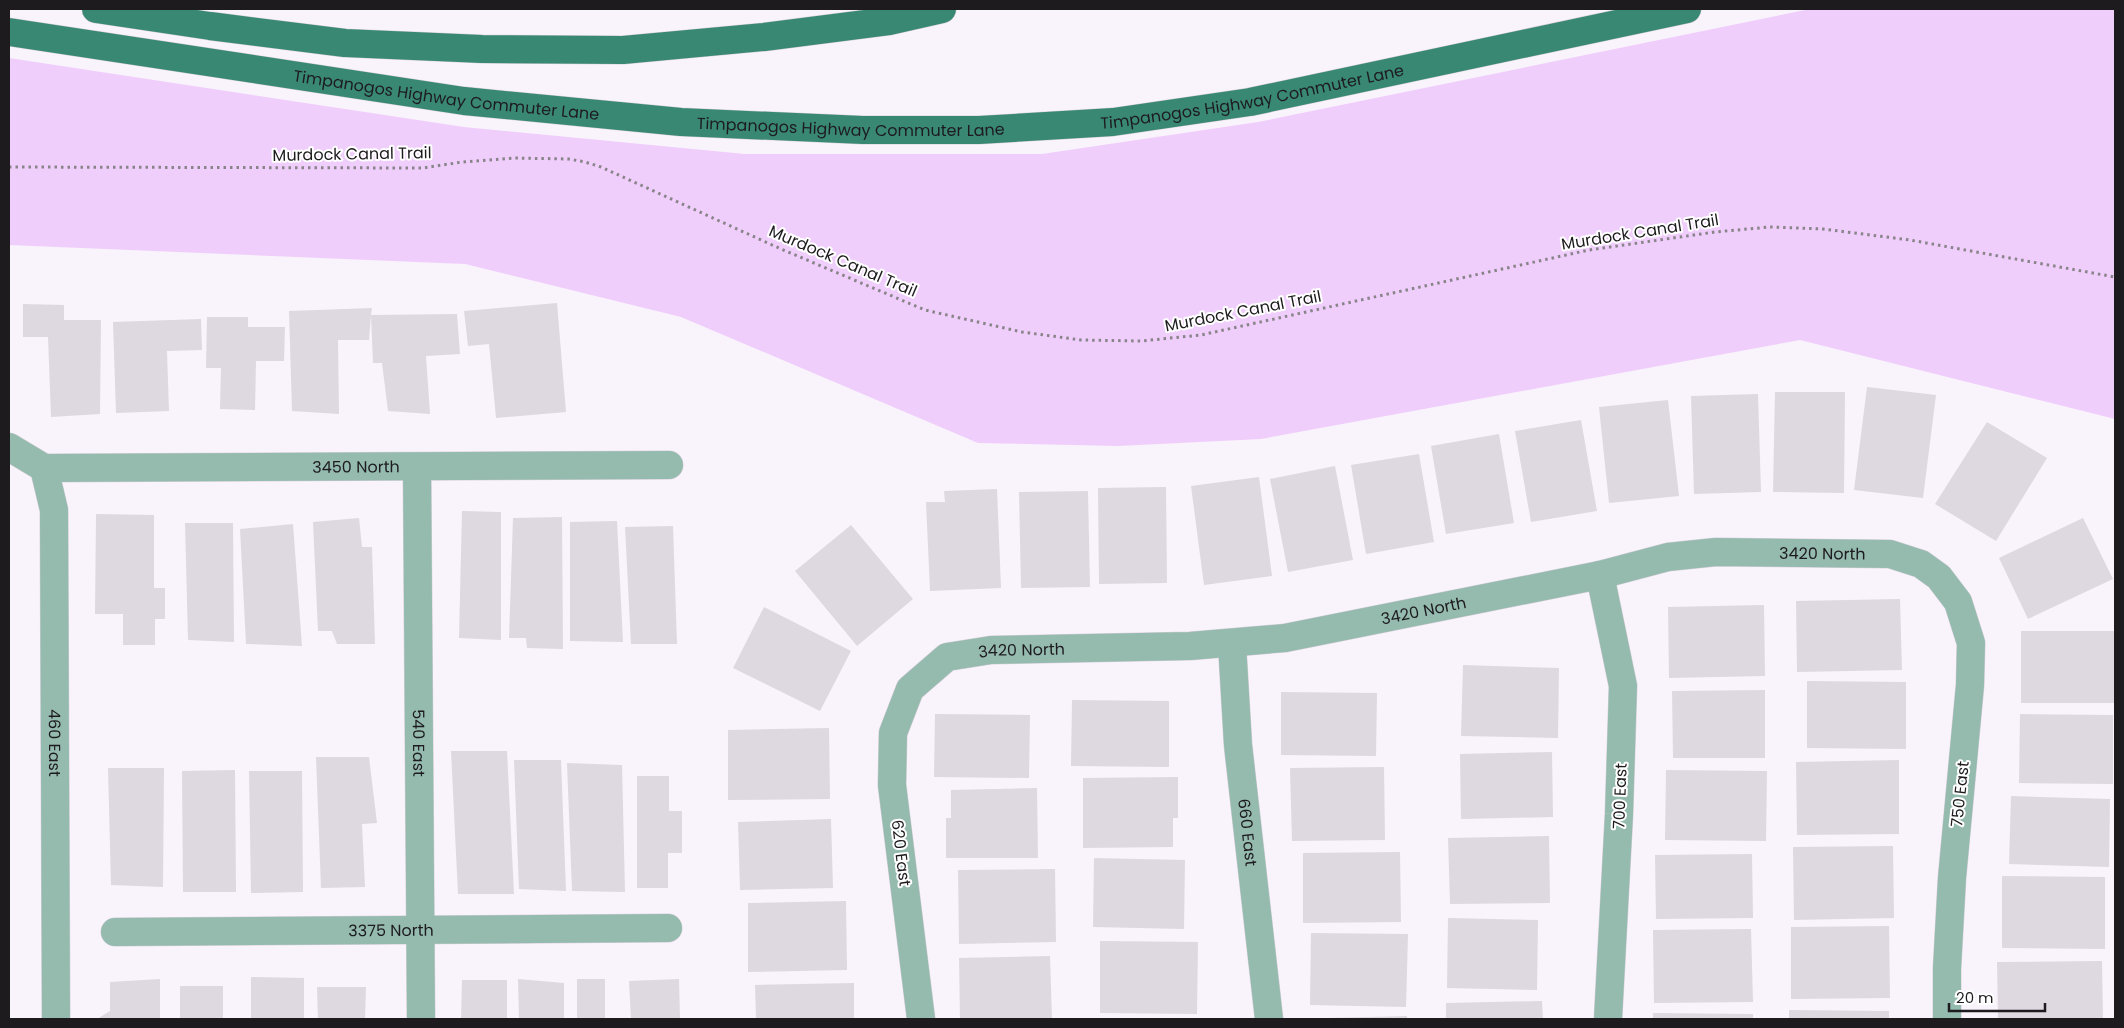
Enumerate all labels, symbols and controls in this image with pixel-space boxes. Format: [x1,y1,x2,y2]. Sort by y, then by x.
street label: Timpanogos Highway Commuter Lane [1100,58,1406,134]
street label: Timpanogos Highway Commuter Lane [292,64,600,126]
street label: Timpanogos Highway Commuter Lane [696,111,1005,142]
street label: Murdock Canal Trail [272,141,432,167]
street label: Murdock Canal Trail [1560,208,1720,256]
street label: Murdock Canal Trail [765,219,921,303]
street label: Murdock Canal Trail [1163,285,1323,337]
street label: 3450 North [312,455,400,478]
street label: 3420 North [1779,541,1866,565]
street label: 3420 North [1379,591,1468,630]
street label: 3420 North [977,637,1065,663]
street label: 460 East [43,709,67,777]
street label: 540 East [407,709,431,777]
street label: 750 East [1945,760,1975,828]
street label: 700 East [1607,762,1633,830]
street label: 660 East [1233,797,1263,867]
street label: 620 East [886,818,917,888]
street label: 3375 North [348,918,434,942]
scale bar [1949,980,2045,1012]
text: 20 m [1956,987,1994,1008]

